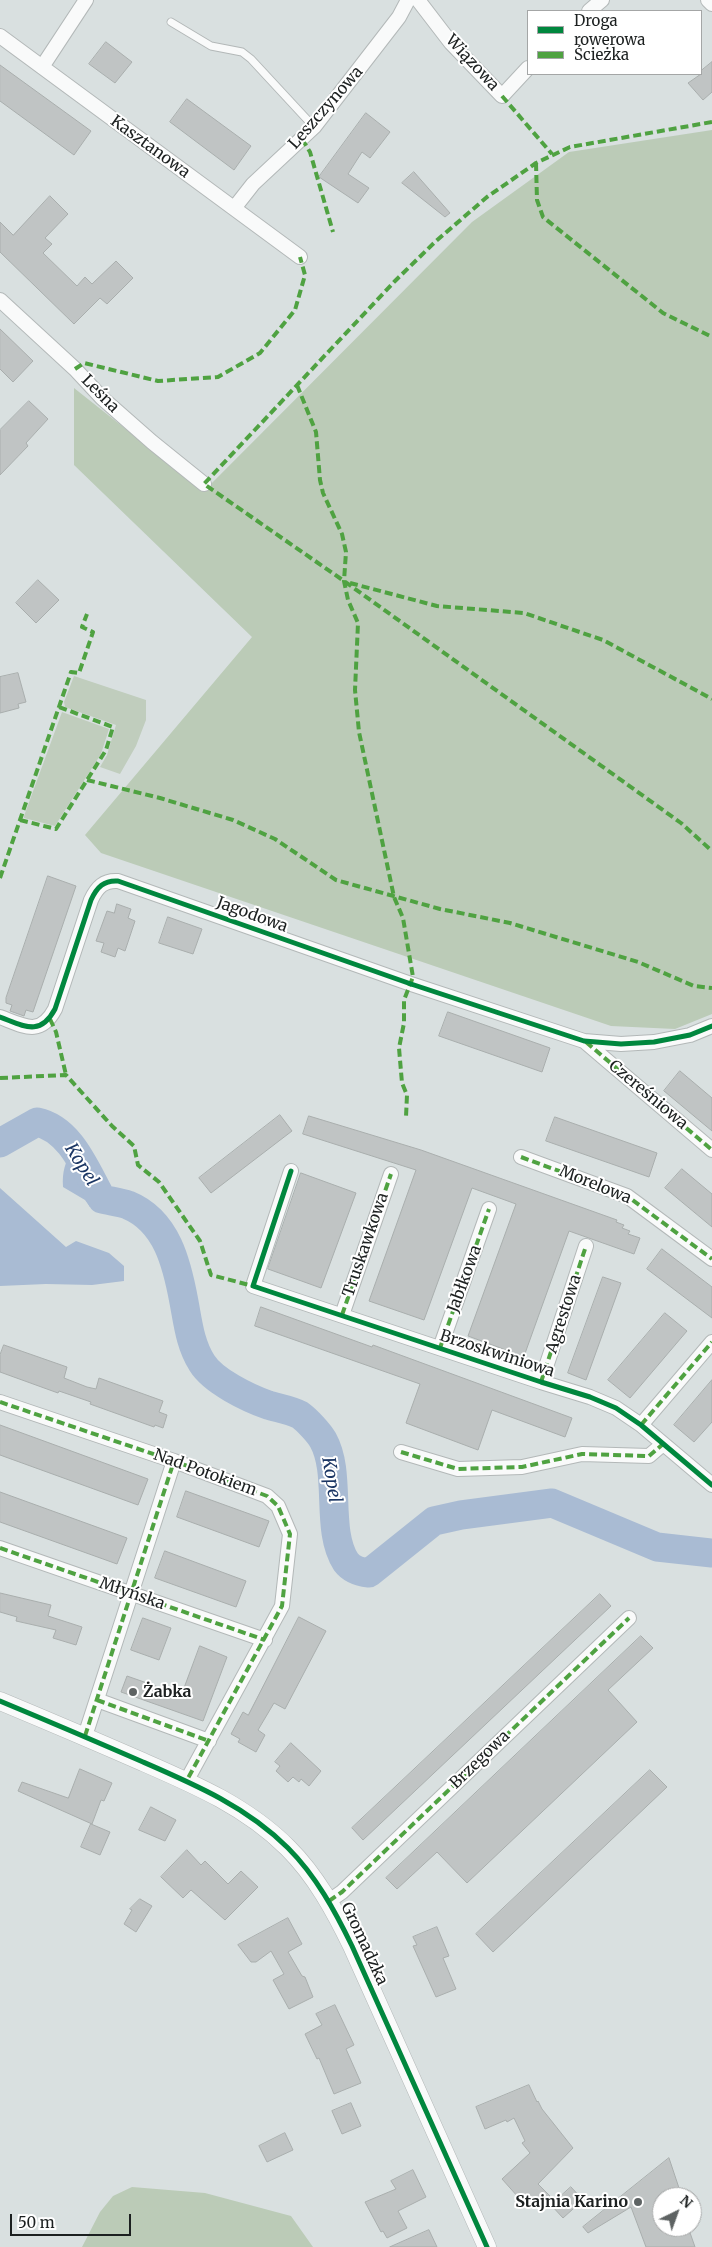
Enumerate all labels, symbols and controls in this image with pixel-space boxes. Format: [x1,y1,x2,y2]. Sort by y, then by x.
legend [527,10,702,75]
text: Droga rowerowa [574,11,645,49]
street label: Wiązowa [441,31,503,95]
text: Ścieżka [574,45,629,64]
street label: Leszczynowa [285,63,367,153]
street label: Kasztanowa [107,112,193,182]
street label: Leśna [77,371,123,417]
street label: Jagodowa [214,893,290,937]
street label: Czereśniowa [605,1056,691,1134]
water label: Kopel [60,1140,102,1190]
street label: Morelowa [556,1162,634,1208]
street label: Truskawkowa [339,1190,393,1300]
street label: Jabłkowa [444,1243,486,1315]
street label: Agrestowa [542,1272,586,1356]
street label: Brzoskwiniowa [437,1326,557,1382]
street label: Nad Potokiem [151,1445,259,1501]
water label: Kopel [317,1455,345,1505]
street label: Młyńska [97,1574,167,1614]
place label: Żabka [143,1682,191,1702]
marker: Żabka [127,1686,139,1698]
street label: Brzegowa [446,1727,514,1793]
street label: Gromadzka [337,1900,391,1988]
north arrow [652,2187,702,2237]
text: N [676,2191,697,2212]
place label: Stajnia Karino [515,2192,628,2212]
marker: Stajnia Karino [632,2196,644,2208]
scale bar [12,2204,134,2236]
text: 50 m [18,2213,55,2232]

